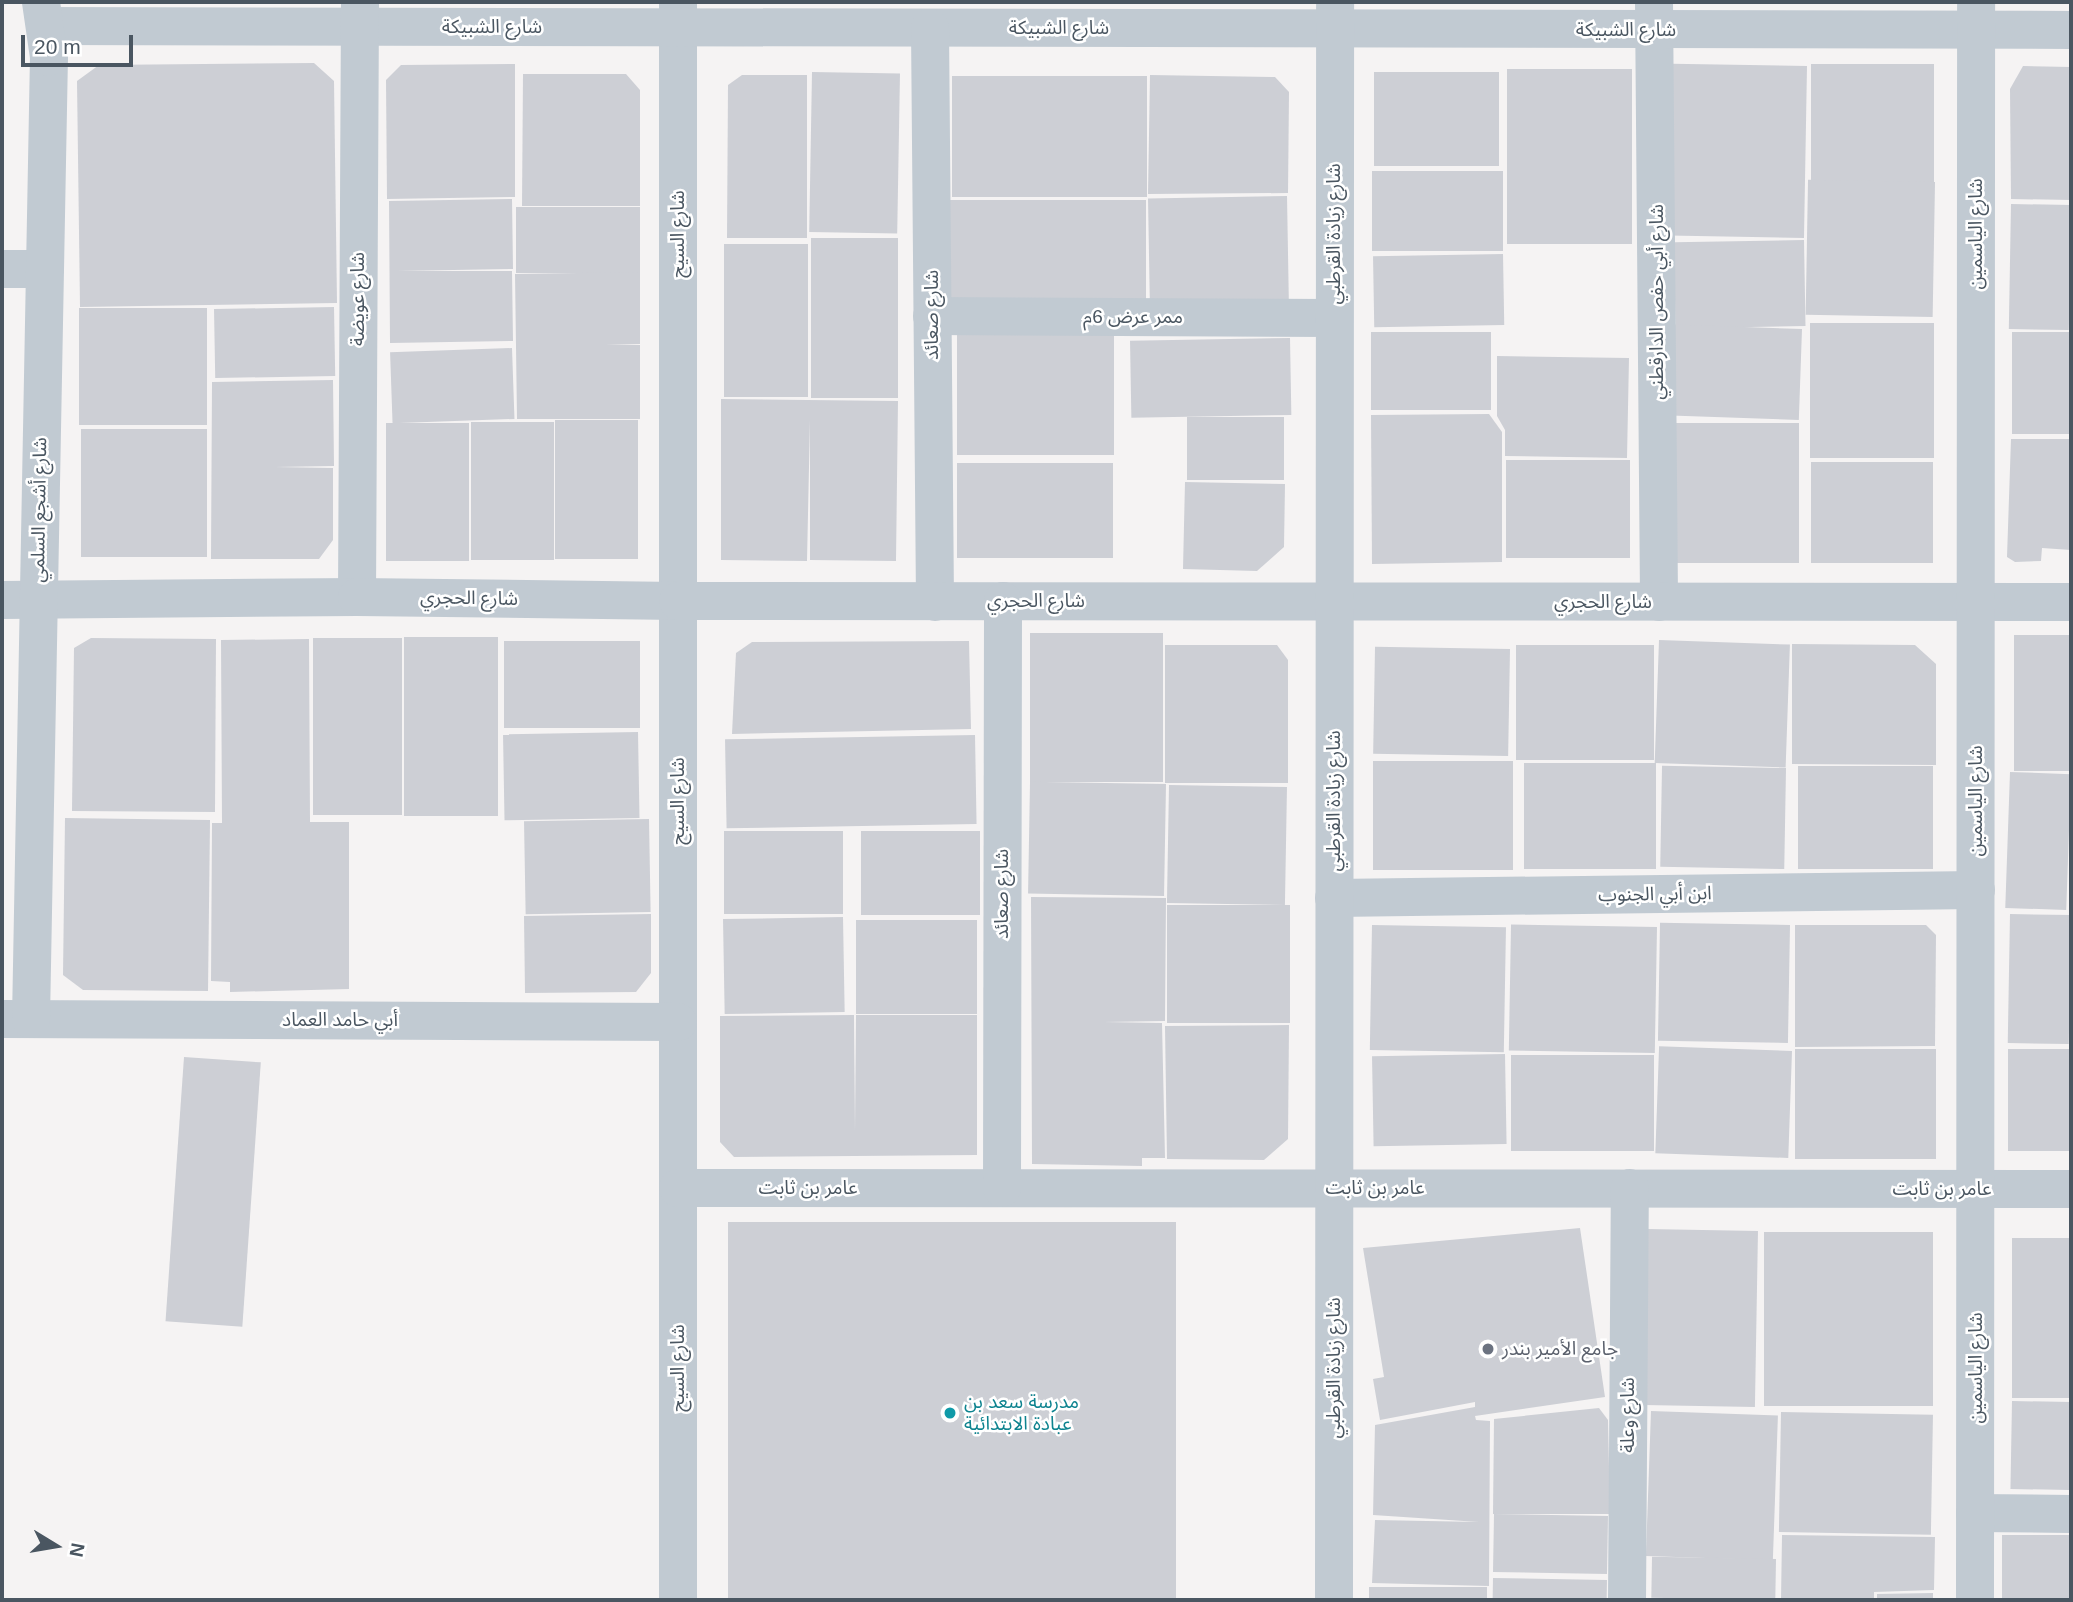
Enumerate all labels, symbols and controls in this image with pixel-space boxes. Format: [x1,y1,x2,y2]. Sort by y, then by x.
street label: شارع الشبيكة [442,16,542,38]
street label: شارع الشبيكة [1009,17,1109,39]
street label: شارع الشبيكة [1576,19,1676,41]
scale bar [24,21,136,65]
text: 20 m [34,35,81,58]
street label: شارع زيادة القرطبي [1323,163,1345,305]
street label: شارع الياسمين [1965,178,1987,290]
street label: شارع السيح [667,190,689,278]
street label: شارع أبي حفص الدارقطني [1646,204,1668,400]
street label: شارع عويضة [347,252,369,346]
street label: شارع صعائد [921,270,943,360]
street label: ممر عرض 6م [1083,306,1183,328]
street label: شارع أشجع السلمي [26,437,52,583]
street label: شارع الحجري [420,586,518,610]
street label: شارع الحجري [987,590,1085,612]
street label: شارع الحجري [1554,591,1652,613]
street label: شارع زيادة القرطبي [1323,730,1345,872]
street label: شارع الياسمين [1965,745,1987,857]
street label: شارع السيح [667,757,689,845]
street label: شارع صعائد [991,849,1013,939]
street label: ابن أبي الجنوب [1598,882,1712,906]
street label: أبي حامد العماد [282,1009,398,1031]
street label: عامر بن ثابت [758,1177,858,1199]
street label: عامر بن ثابت [1325,1177,1425,1199]
street label: عامر بن ثابت [1892,1178,1992,1200]
street label: شارع زيادة القرطبي [1323,1297,1345,1439]
street label: شارع الياسمين [1965,1312,1987,1424]
street label: شارع السيح [667,1324,689,1412]
place label: جامع الأمير بندر [1502,1338,1618,1360]
marker: جامع الأمير بندر [1480,1341,1496,1357]
street label: شارع وعلة [1617,1377,1639,1453]
place label: مدرسة سعد بن عبادة الابتدائية [964,1391,1079,1435]
marker: مدرسة سعد بن عبادة الابتدائية [942,1405,958,1421]
north arrow [21,1511,91,1581]
text: N [65,1541,89,1559]

